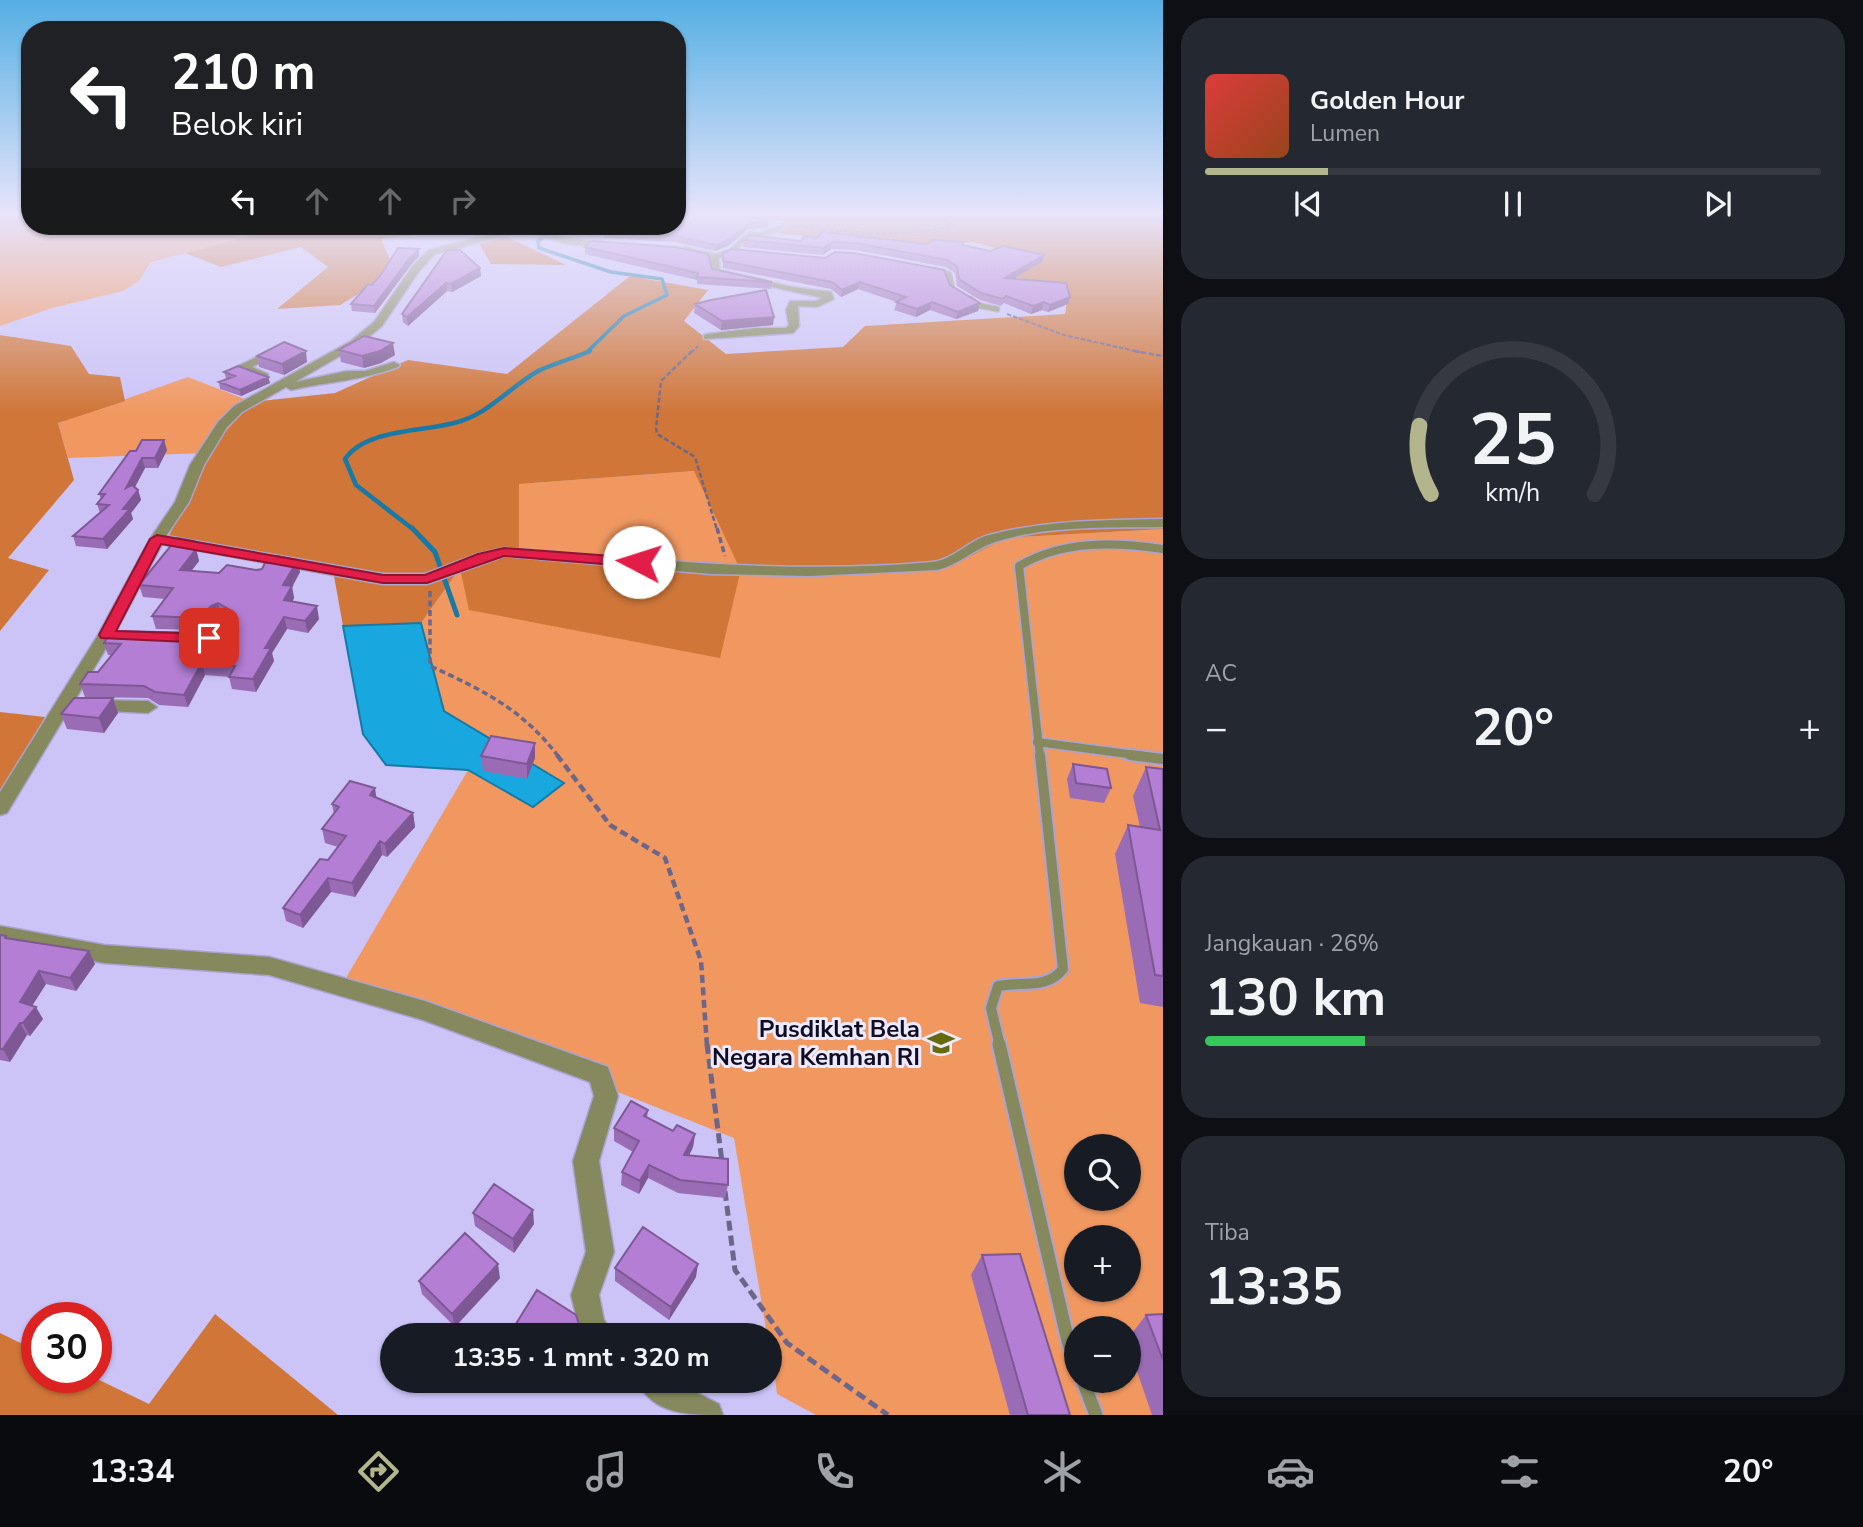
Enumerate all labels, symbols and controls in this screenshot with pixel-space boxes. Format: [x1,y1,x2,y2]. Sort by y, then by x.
text: 210 m [171,39,315,106]
icon: left [56,49,147,140]
text: Golden Hour [1310,83,1465,118]
text: Belok kiri [171,103,303,146]
text: Lumen [1310,118,1380,149]
icon: left [225,182,263,220]
icon: ahead [298,182,336,220]
icon: ahead [371,182,409,220]
icon: right [444,182,482,220]
icon: previous [1289,185,1327,223]
icon: pause [1494,185,1532,223]
icon: next [1699,185,1737,223]
text: 25 [1469,391,1557,491]
text: km/h [1485,476,1541,510]
position arrow [602,525,676,599]
pin [179,608,239,668]
icon: arrive [190,619,228,657]
text: AC [1205,658,1237,689]
text: 20° [1472,692,1554,763]
text: − [1205,703,1228,754]
text: + [1798,703,1821,754]
text: Jangkauan · 26% [1205,928,1379,959]
text: 130 km [1205,962,1386,1033]
place label: Pusdiklat Bela Negara Kemhan RI [712,1013,920,1073]
school or university icon: Pusdiklat Bela Negara Kemhan RI [926,1028,956,1058]
map controls [1064,1134,1141,1393]
button: search [1064,1134,1141,1211]
text: Tiba [1205,1217,1250,1248]
button: + [1064,1225,1141,1302]
text: 13:35 [1205,1251,1343,1322]
speed limit sign: 30 [21,1302,112,1393]
button: − [1064,1316,1141,1393]
text: 13:35 · 1 mnt · 320 m [452,1340,710,1375]
icon: directions [354,1447,403,1496]
icon: music [582,1447,631,1496]
icon: phone [810,1447,859,1496]
icon: climate [1038,1447,1087,1496]
icon: car [1266,1447,1315,1496]
icon: filters [1495,1447,1544,1496]
text: 13:34 [90,1450,174,1493]
text: 20° [1723,1450,1773,1493]

